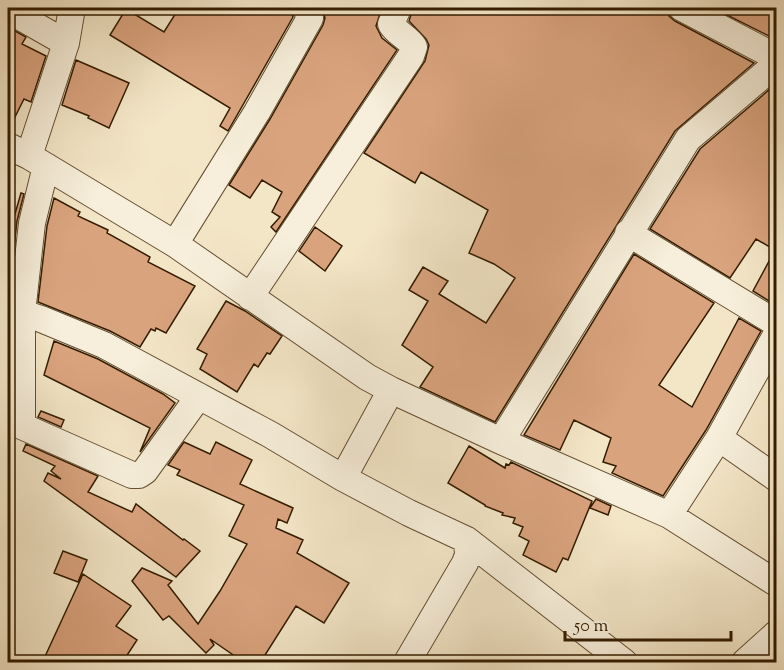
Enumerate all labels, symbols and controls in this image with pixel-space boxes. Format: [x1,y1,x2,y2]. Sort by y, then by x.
scale bar [565,604,732,642]
text: 50 m [573,614,609,640]

